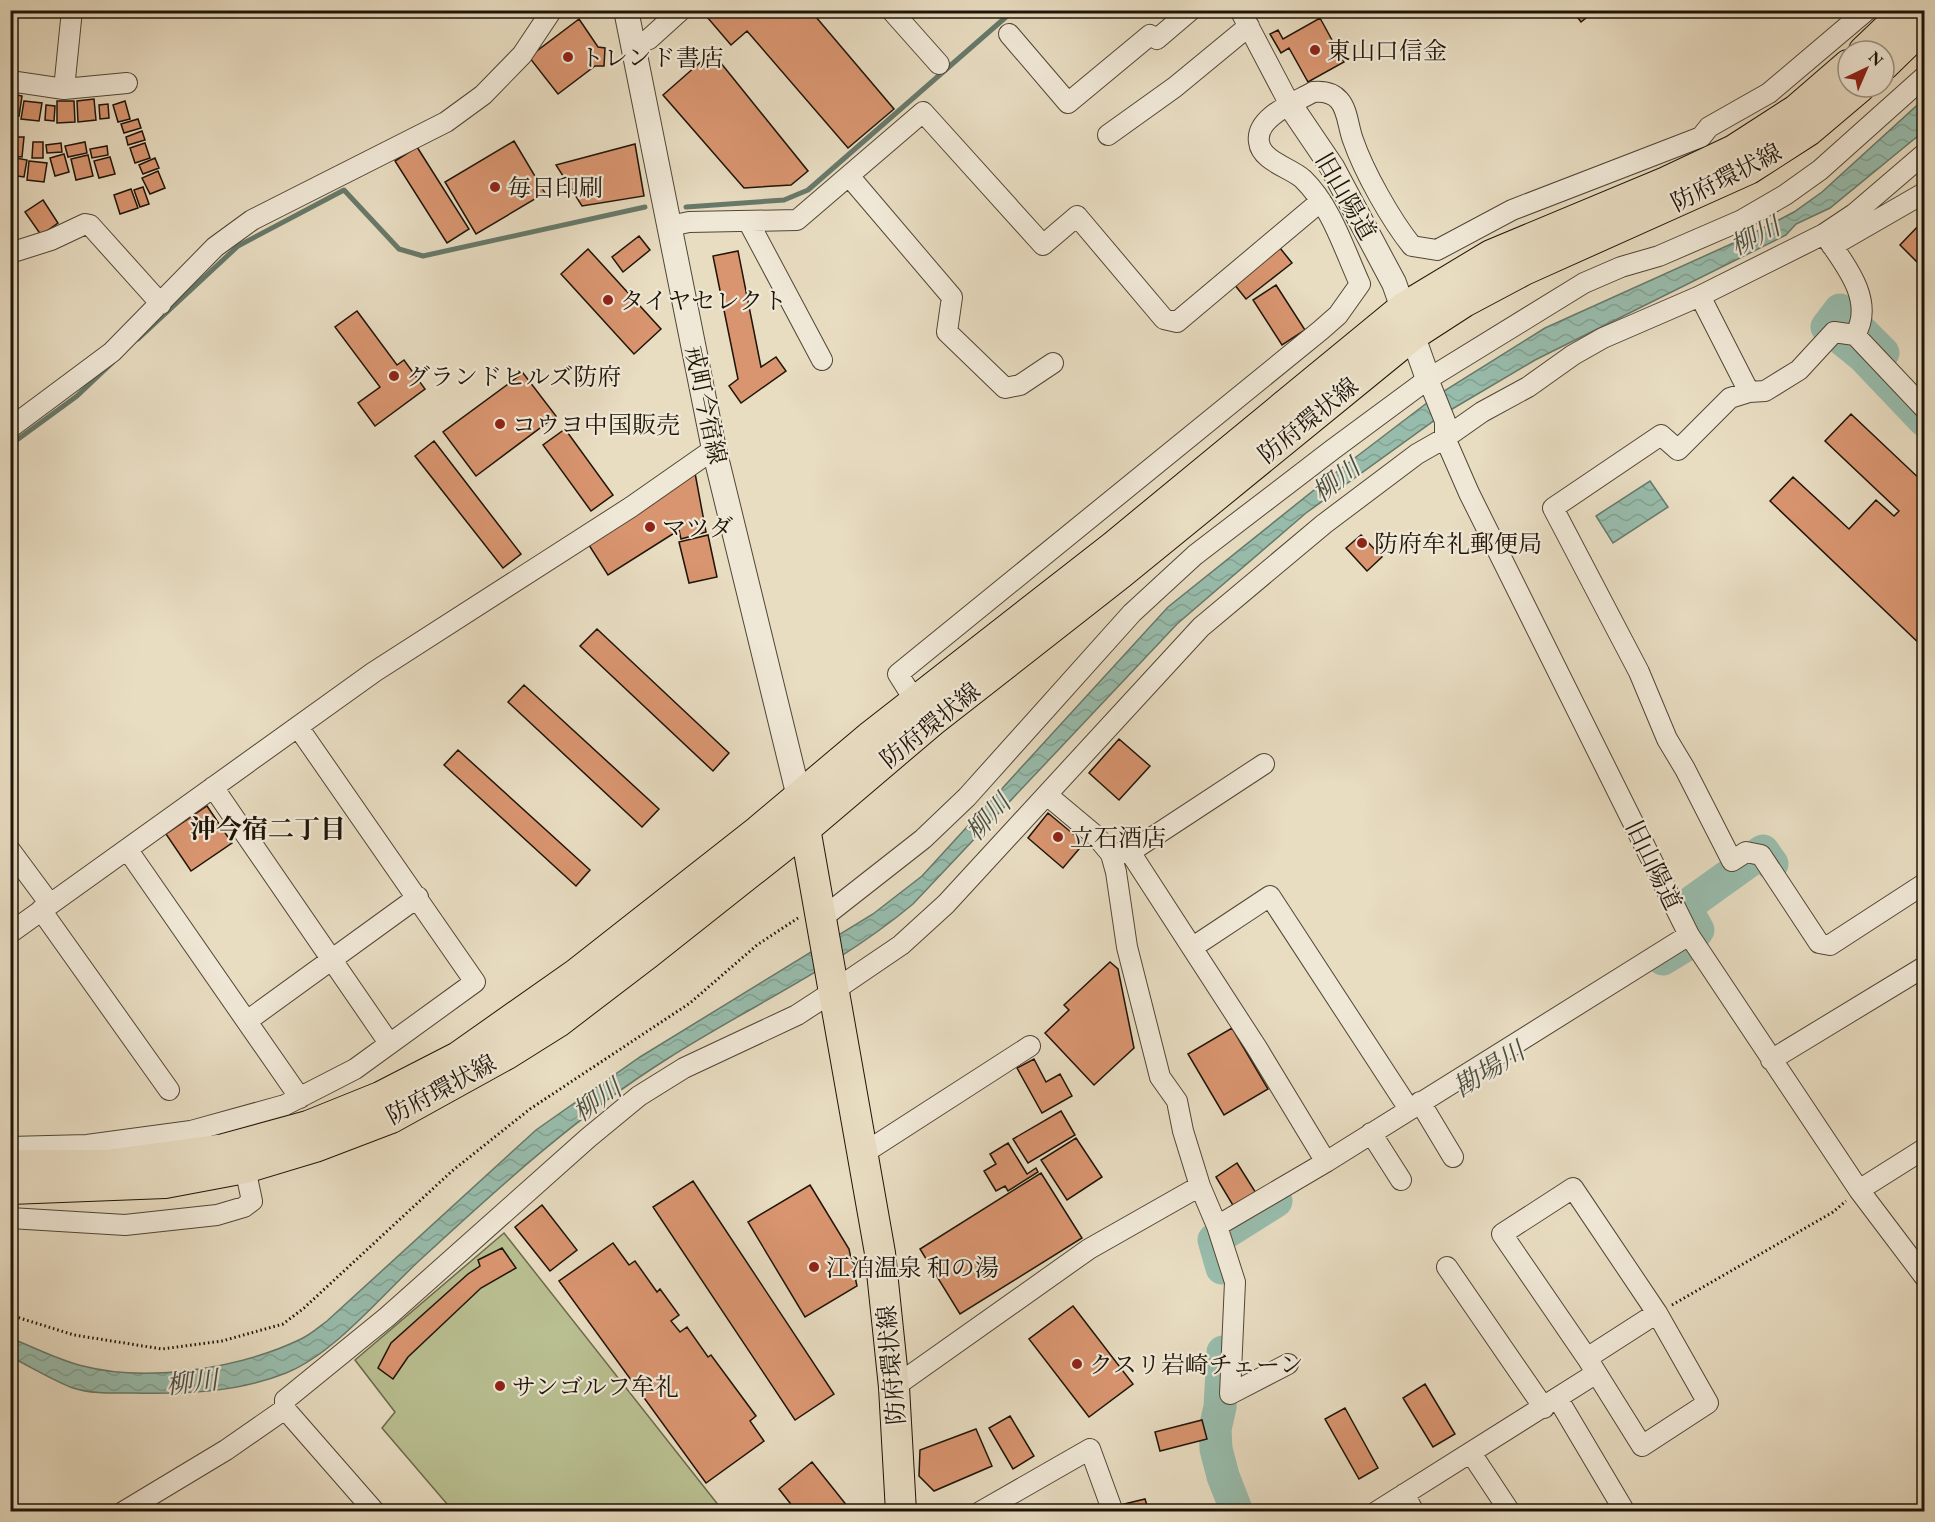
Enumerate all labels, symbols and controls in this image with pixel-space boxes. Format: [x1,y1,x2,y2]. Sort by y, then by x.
place label: 東山口信金 [1327,35,1447,66]
north arrow [1836,39,1896,99]
place label: トレンド書店 [580,42,723,73]
marker: 東山口信金 [1308,43,1322,57]
text: N [1864,47,1888,71]
marker: トレンド書店 [561,50,575,64]
street label: 防府環状線 [1666,136,1786,218]
street label: 旧山陽道 [1309,147,1383,245]
place label: 毎日印刷 [507,172,603,203]
marker: 毎日印刷 [488,180,502,194]
water label: 柳川 [1724,208,1789,263]
place label: タイヤセレクト [620,285,787,316]
marker: タイヤセレクト [601,293,615,307]
street label: 戒町今宿線 [678,343,734,467]
place label: グランドヒルズ防府 [406,361,621,392]
marker: グランドヒルズ防府 [387,369,401,383]
street label: 防府環状線 [1252,370,1364,470]
place label: コウヨ中国販売 [512,409,680,440]
marker: コウヨ中国販売 [493,417,507,431]
water label: 柳川 [1305,449,1369,509]
place label: マツダ [662,512,733,543]
marker: マツダ [643,520,657,534]
place label: 防府牟礼郵便局 [1374,528,1542,559]
marker: 防府牟礼郵便局 [1355,536,1369,550]
street label: 防府環状線 [874,675,986,775]
water label: 柳川 [958,784,1020,848]
district label: 沖今宿二丁目 [190,812,346,846]
street label: 旧山陽道 [1619,815,1689,915]
place label: 立石酒店 [1070,822,1166,853]
marker: 立石酒店 [1051,830,1065,844]
water label: 勘場川 [1447,1032,1534,1104]
street label: 防府環状線 [381,1047,501,1131]
water label: 柳川 [566,1069,630,1129]
place label: 江泊温泉 和の湯 [826,1252,999,1283]
marker: 江泊温泉 和の湯 [807,1260,821,1274]
street label: 防府環状線 [870,1304,912,1426]
place label: クスリ岩崎チェーン [1089,1349,1304,1380]
marker: クスリ岩崎チェーン [1070,1357,1084,1371]
water label: 柳川 [164,1362,223,1402]
place label: サンゴルフ牟礼 [512,1371,679,1402]
marker: サンゴルフ牟礼 [493,1379,507,1393]

